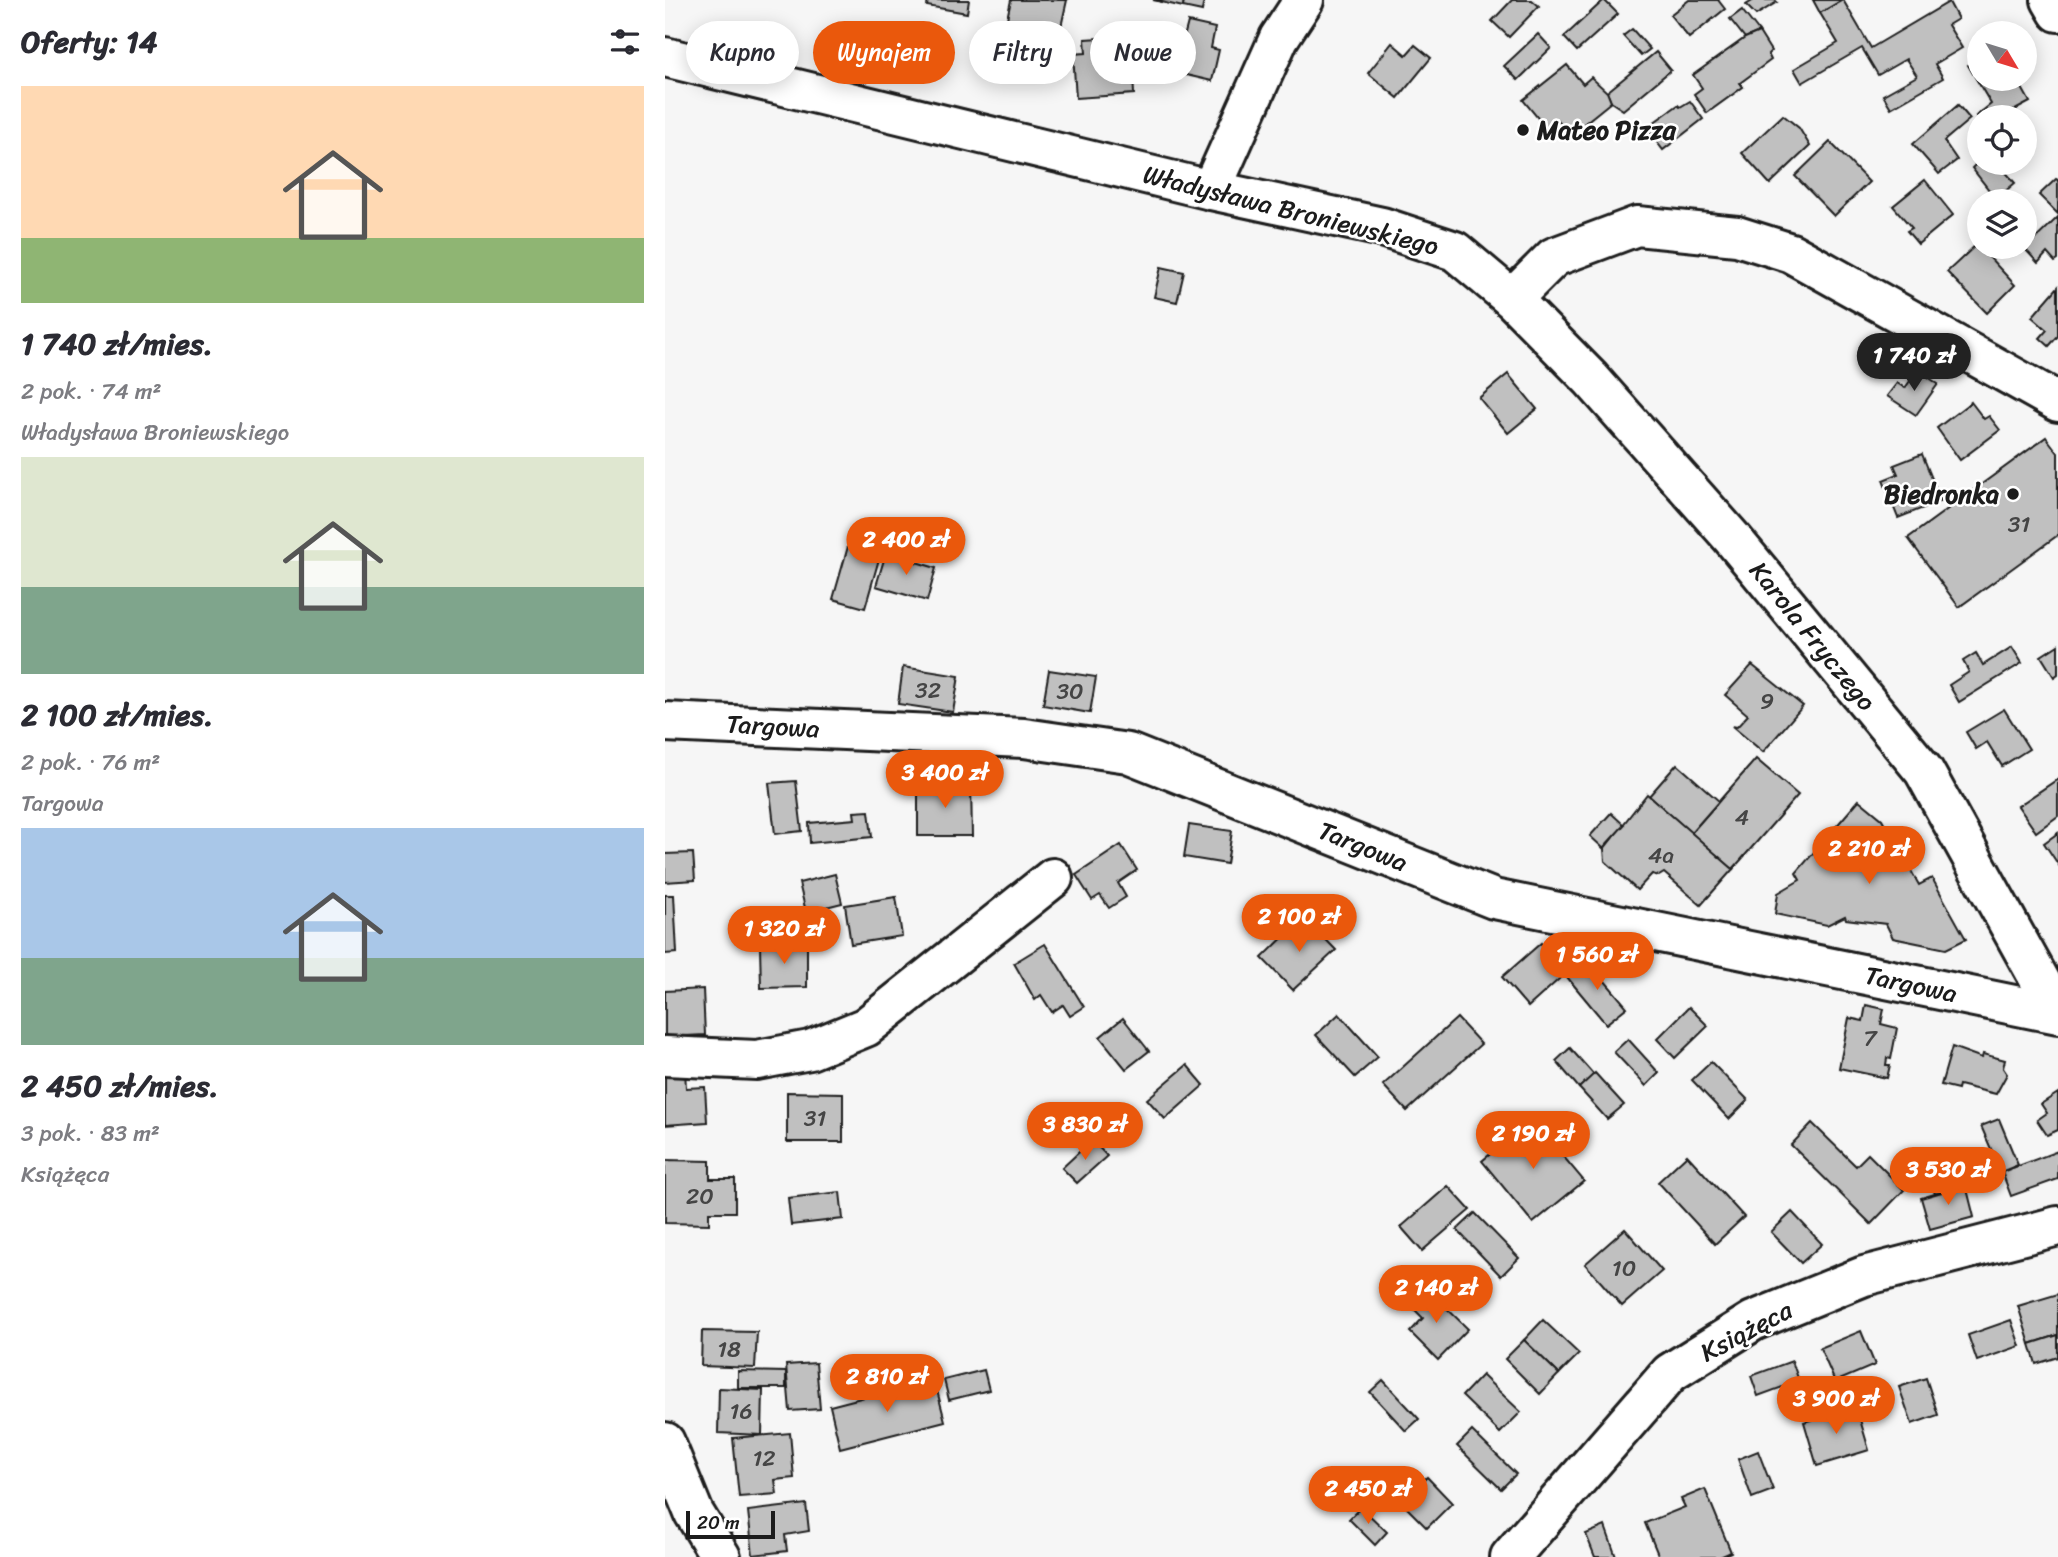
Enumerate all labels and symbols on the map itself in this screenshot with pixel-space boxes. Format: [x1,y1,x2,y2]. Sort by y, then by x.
north arrow [1967,21,2037,91]
place label: Mateo Pizza [1536,107,1677,153]
marker: Mateo Pizza [1515,122,1531,138]
street label: Władysława Broniewskiego [1138,151,1444,269]
pin: 1 740 zł [1842,334,1986,393]
place label: Biedronka [1884,471,1999,517]
marker: Biedronka [2005,486,2021,502]
house number: 31 [2008,504,2030,545]
pin: 2 400 zł [834,518,978,577]
street label: Karola Fryczego [1737,550,1889,722]
house number: 32 [915,670,941,711]
house number: 30 [1056,671,1084,712]
house number: 9 [1760,681,1774,722]
street label: Targowa [725,701,821,751]
pin: 3 400 zł [873,750,1017,810]
house number: 4 [1735,797,1749,838]
street label: Targowa [1311,807,1415,885]
pin: 2 210 zł [1797,826,1941,886]
house number: 4a [1648,835,1674,876]
pin: 2 100 zł [1227,894,1371,954]
pin: 1 320 zł [712,906,856,966]
pin: 1 560 zł [1525,932,1669,992]
street label: Targowa [1861,952,1961,1016]
house number: 7 [1863,1018,1878,1059]
house number: 31 [804,1098,826,1139]
pin: 3 830 zł [1013,1102,1157,1162]
pin: 2 190 zł [1461,1112,1605,1171]
pin: 3 530 zł [1876,1148,2020,1207]
house number: 20 [686,1176,714,1217]
house number: 10 [1612,1248,1636,1289]
pin: 2 140 zł [1364,1266,1508,1325]
street label: Książęca [1691,1287,1802,1375]
house number: 18 [717,1329,741,1370]
pin: 2 810 zł [815,1354,959,1414]
pin: 3 900 zł [1764,1376,1908,1436]
house number: 16 [730,1391,752,1432]
house number: 12 [752,1438,776,1479]
pin: 2 450 zł [1296,1466,1440,1526]
scale bar [686,1508,775,1540]

